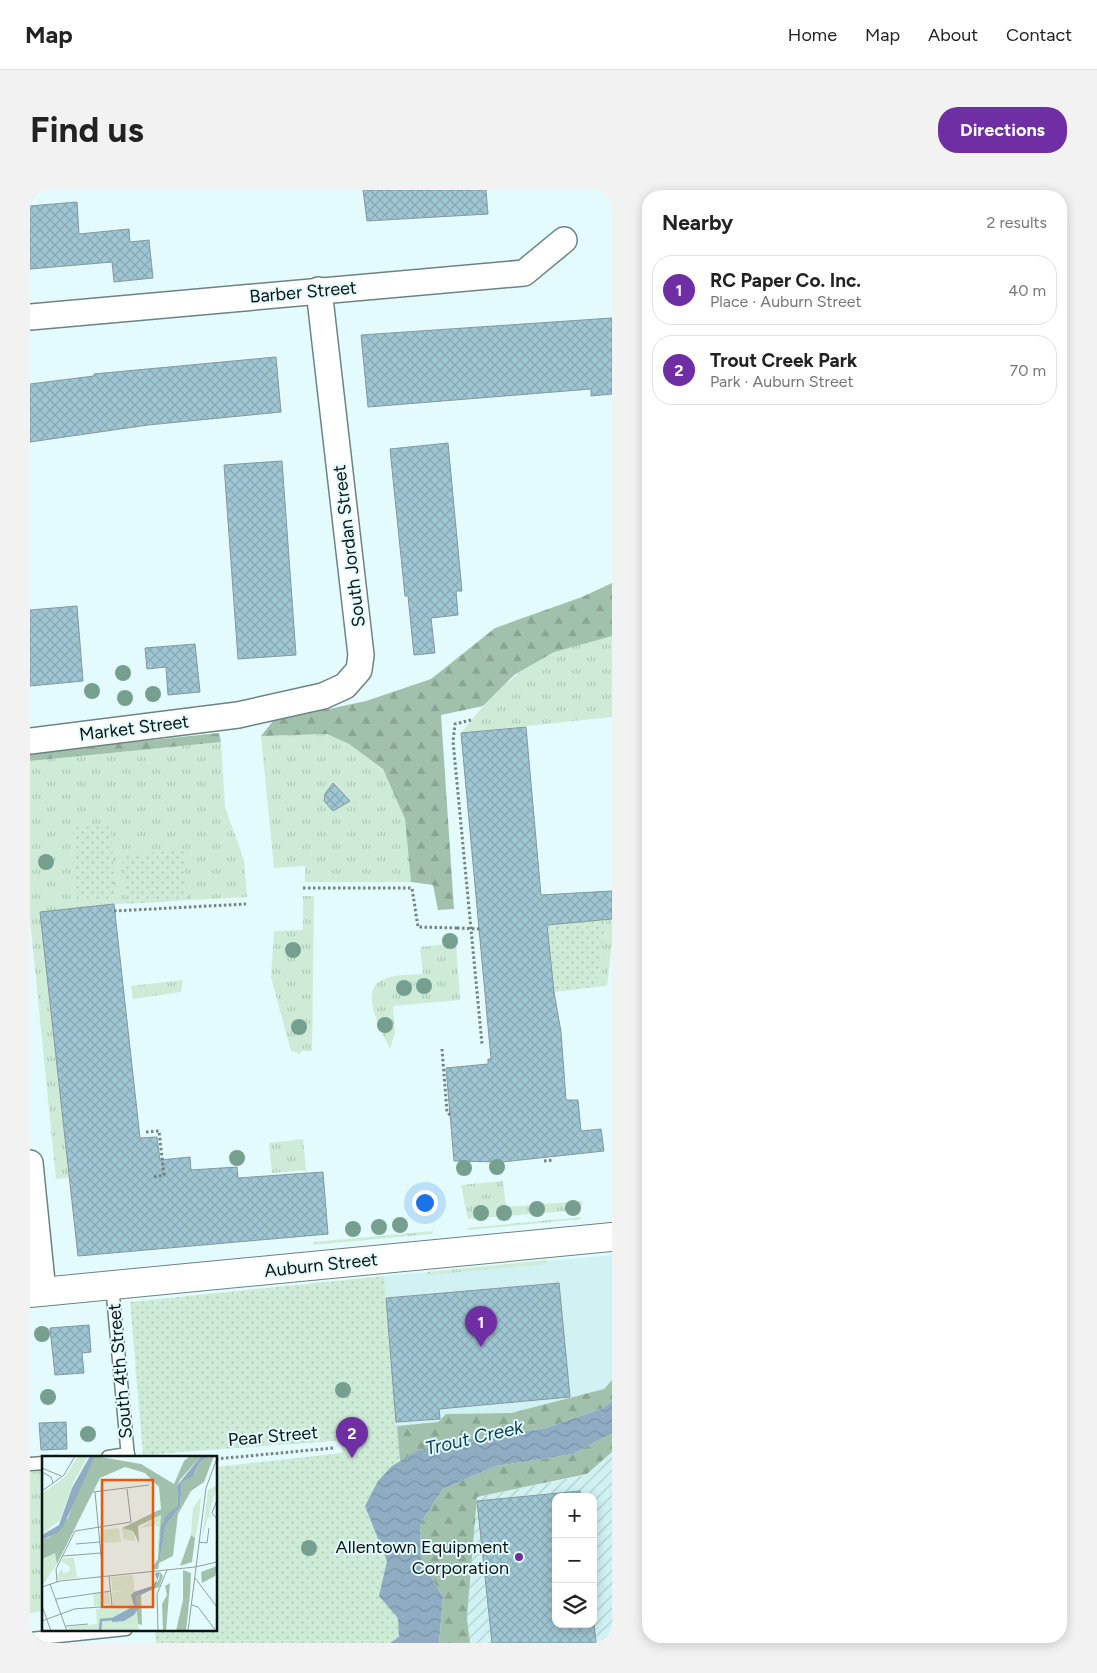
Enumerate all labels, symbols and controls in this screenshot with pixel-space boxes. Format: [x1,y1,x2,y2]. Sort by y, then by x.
text: Map [25,20,73,49]
text: Home [788,24,837,46]
text: Map [865,24,900,46]
text: About [928,24,978,46]
text: Contact [1006,24,1072,46]
button: Directions [938,107,1067,153]
text: Find us [30,109,144,151]
text: Nearby [662,210,733,235]
text: 2 results [987,213,1047,232]
text: RC Paper Co. Inc. [710,269,861,292]
street label: Barber Street [248,276,358,308]
text: 1 [676,281,682,300]
text: 40 m [1008,281,1046,300]
text: Place · Auburn Street [710,292,861,311]
text: Trout Creek Park [710,349,857,372]
text: 2 [674,361,684,380]
text: 70 m [1010,361,1046,380]
text: Park · Auburn Street [710,372,854,391]
street label: South Jordan Street [328,463,370,628]
street label: Market Street [78,710,190,746]
your location [412,1190,438,1216]
street label: Auburn Street [263,1248,379,1282]
street label: South 4th Street [103,1302,137,1440]
pin: 1 [465,1306,497,1347]
water label: Trout Creek [423,1415,526,1460]
pin: 2 [336,1417,368,1458]
street label: Pear Street [227,1421,319,1451]
inset map [42,1456,218,1630]
map controls [552,1493,597,1628]
button: + [552,1493,597,1538]
place label: Allentown Equipment Corporation [336,1536,509,1579]
button: − [552,1538,597,1583]
marker: Allentown Equipment Corporation [513,1551,525,1563]
button: layers [552,1583,597,1628]

